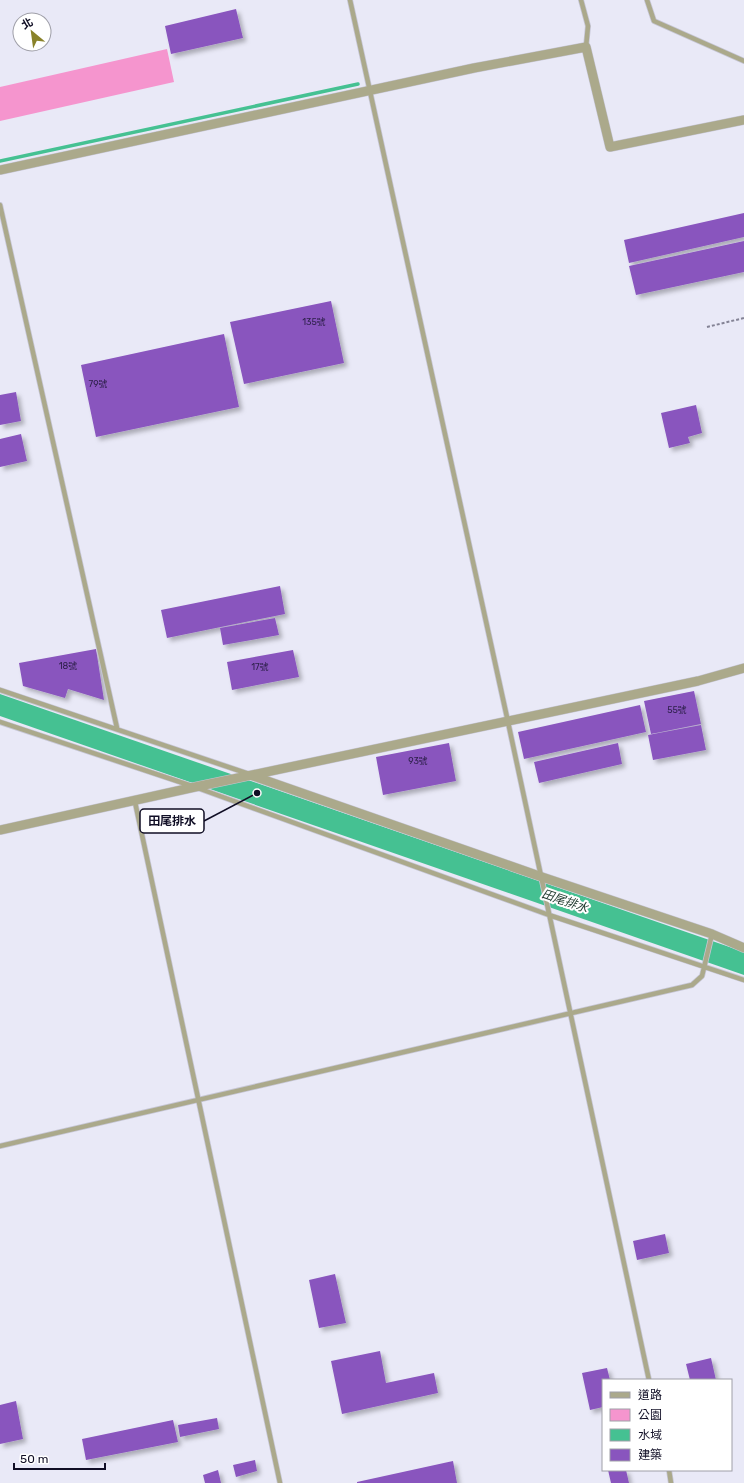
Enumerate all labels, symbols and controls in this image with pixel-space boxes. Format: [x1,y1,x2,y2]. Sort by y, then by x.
north arrow [12,12,52,52]
text: 北 [19,15,35,32]
house number: 135號 [302,317,326,327]
house number: 79號 [89,379,107,389]
house number: 18號 [59,661,77,671]
house number: 17號 [251,662,269,672]
house number: 55號 [667,705,687,715]
house number: 93號 [408,756,428,766]
callout: 田尾排水 [140,809,204,833]
text: 田尾排水 [148,814,196,828]
water label: 田尾排水 [540,887,591,916]
legend [602,1379,732,1471]
text: 道路 [638,1388,662,1402]
text: 公園 [638,1408,662,1422]
text: 水域 [638,1428,662,1442]
scale bar [14,1445,105,1471]
text: 建築 [638,1448,662,1462]
text: 50 m [20,1452,48,1466]

